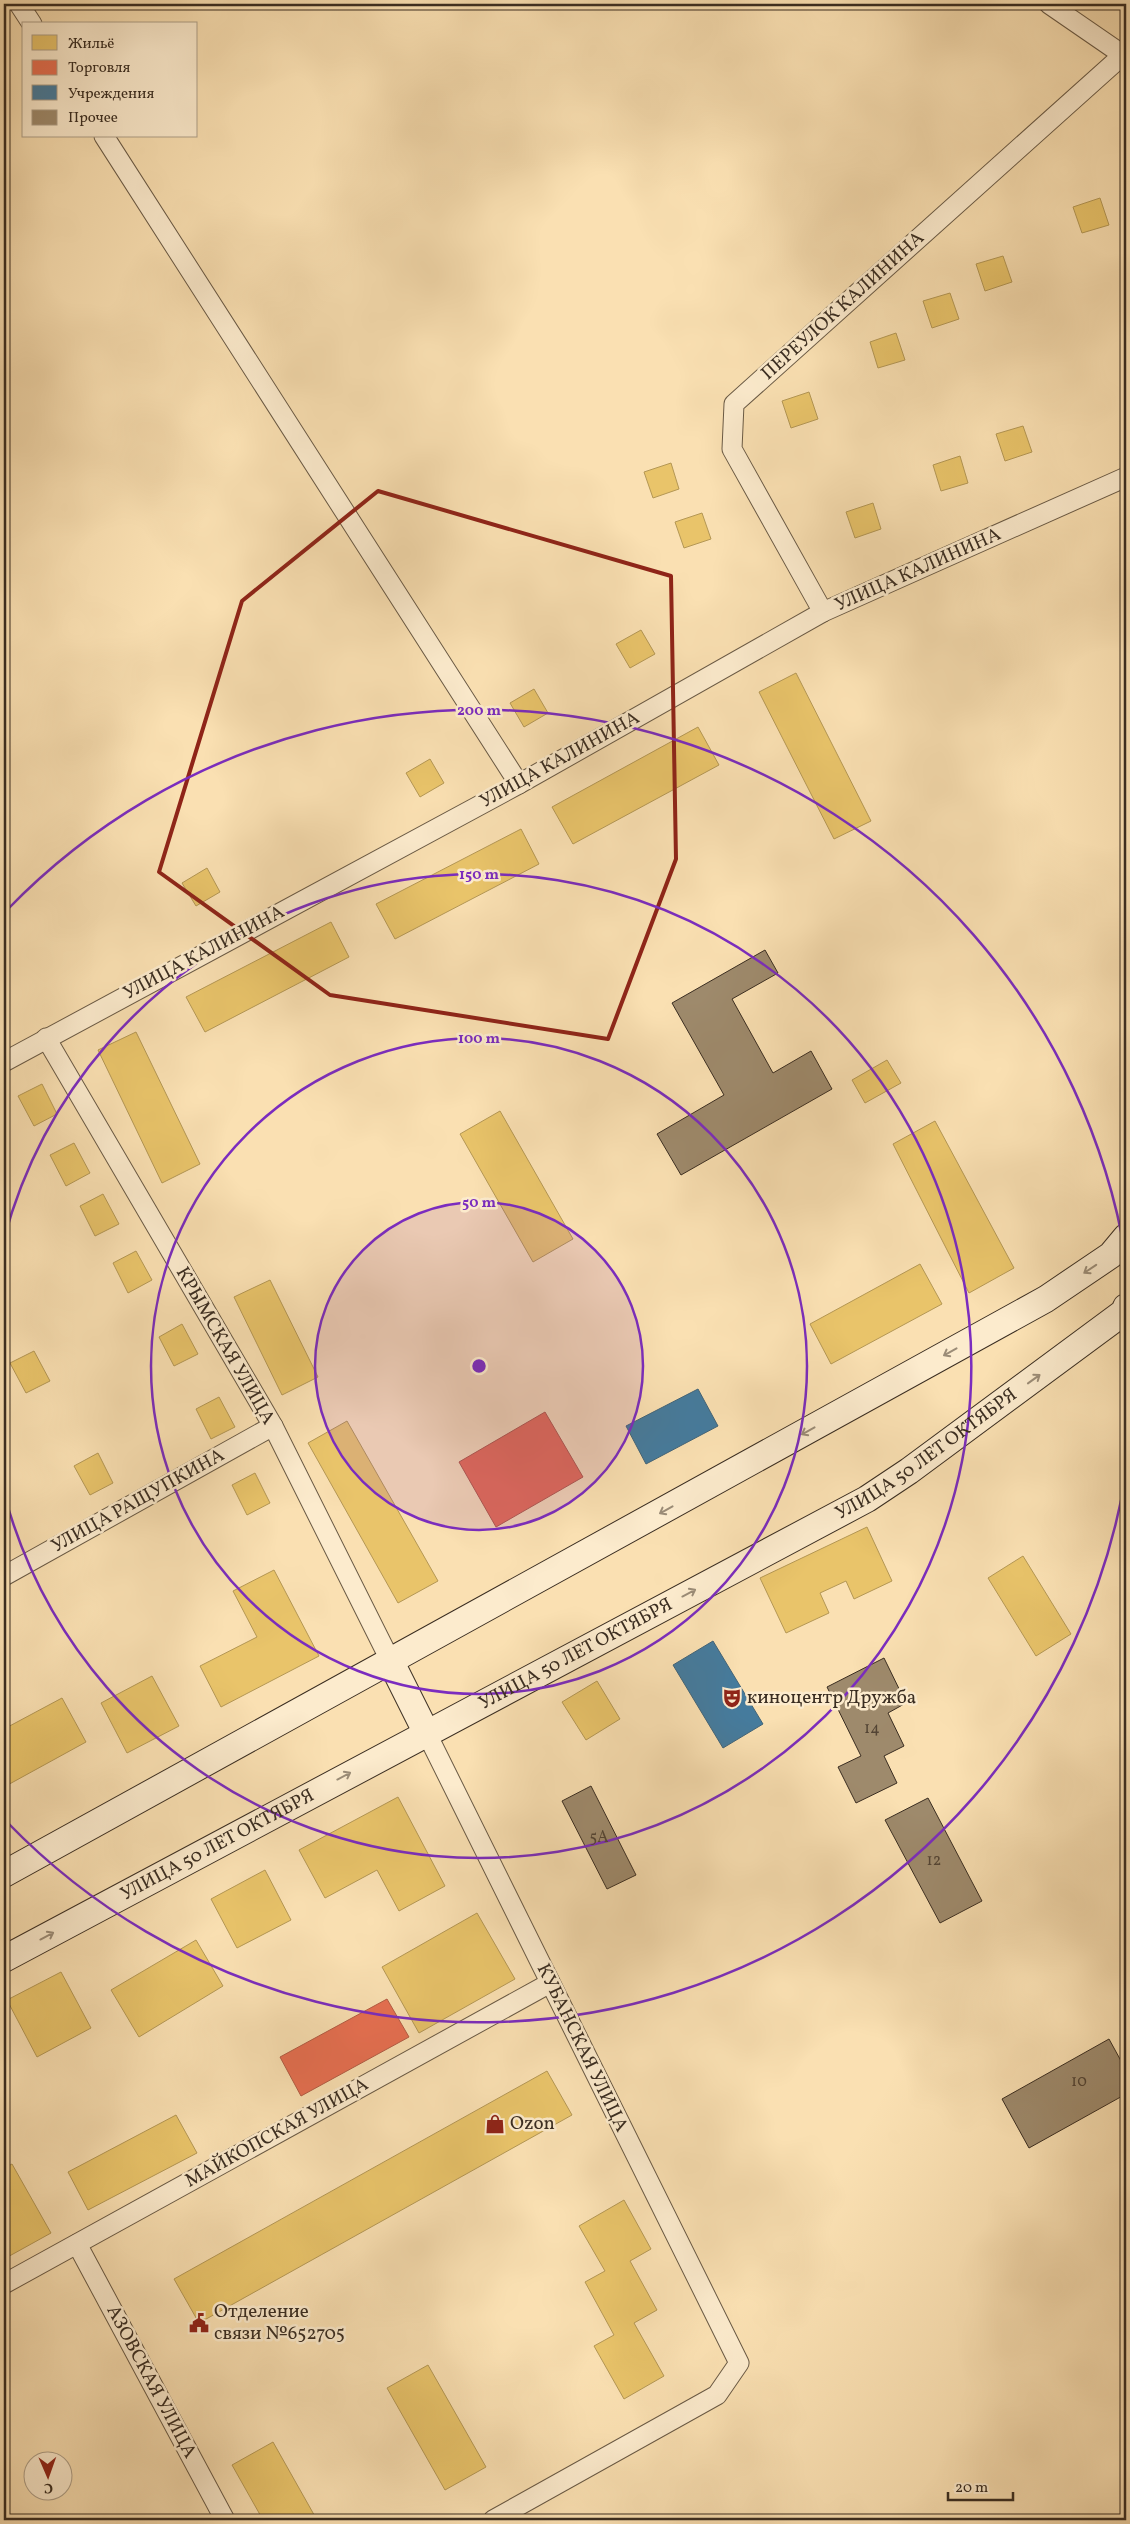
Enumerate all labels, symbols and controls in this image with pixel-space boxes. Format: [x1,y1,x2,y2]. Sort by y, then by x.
legend [22,22,198,138]
text: Жильё [68,34,114,55]
text: Торговля [68,58,130,79]
text: Учреждения [68,84,154,105]
text: Прочее [68,108,118,129]
street label: ПЕРЕУЛОК КАЛИНИНА [756,226,930,386]
street label: УЛИЦА КАЛИНИНА [831,522,1005,618]
text: 200 m [457,701,501,722]
street label: УЛИЦА КАЛИНИНА [475,705,645,815]
text: 150 m [459,865,499,886]
street label: УЛИЦА КАЛИНИНА [119,899,289,1007]
text: 100 m [458,1029,501,1050]
text: 50 m [462,1193,496,1214]
street label: КРЫМСКАЯ УЛИЦА [169,1262,281,1430]
one-way arrow [1083,1264,1097,1274]
one-way arrow [943,1347,958,1357]
centre of rings [470,1357,488,1375]
one-way arrow [1027,1374,1041,1384]
street label: УЛИЦА 50 ЛЕТ ОКТЯБРЯ [831,1382,1023,1527]
one-way arrow [801,1427,816,1436]
street label: УЛИЦА РАЩУПКИНА [47,1443,229,1559]
one-way arrow [659,1505,674,1515]
one-way arrow [681,1588,695,1598]
street label: УЛИЦА 50 ЛЕТ ОКТЯБРЯ [474,1592,677,1717]
place label: киноцентр Дружба [747,1685,916,1711]
theatre icon: киноцентр Дружба [721,1687,743,1709]
house number: 14 [864,1718,880,1740]
one-way arrow [336,1771,351,1780]
street label: УЛИЦА 50 ЛЕТ ОКТЯБРЯ [116,1783,319,1908]
house number: 5А [590,1827,608,1849]
house number: 12 [927,1850,941,1872]
one-way arrow [39,1931,54,1941]
street label: КУБАНСКАЯ УЛИЦА [530,1959,634,2137]
house number: 10 [1071,2071,1087,2093]
street label: МАЙКОПСКАЯ УЛИЦА [181,2072,373,2194]
place label: Ozon [510,2111,555,2137]
shop icon: Ozon [484,2113,506,2135]
place label: Отделение связи №652705 [214,2299,345,2347]
street label: АЗОВСКАЯ УЛИЦА [100,2301,202,2463]
public building icon: Отделение связи №652705 [188,2312,210,2334]
north arrow [22,2452,72,2502]
scale bar [948,2469,1012,2501]
text: С [44,2478,53,2497]
text: 20 m [955,2478,988,2499]

